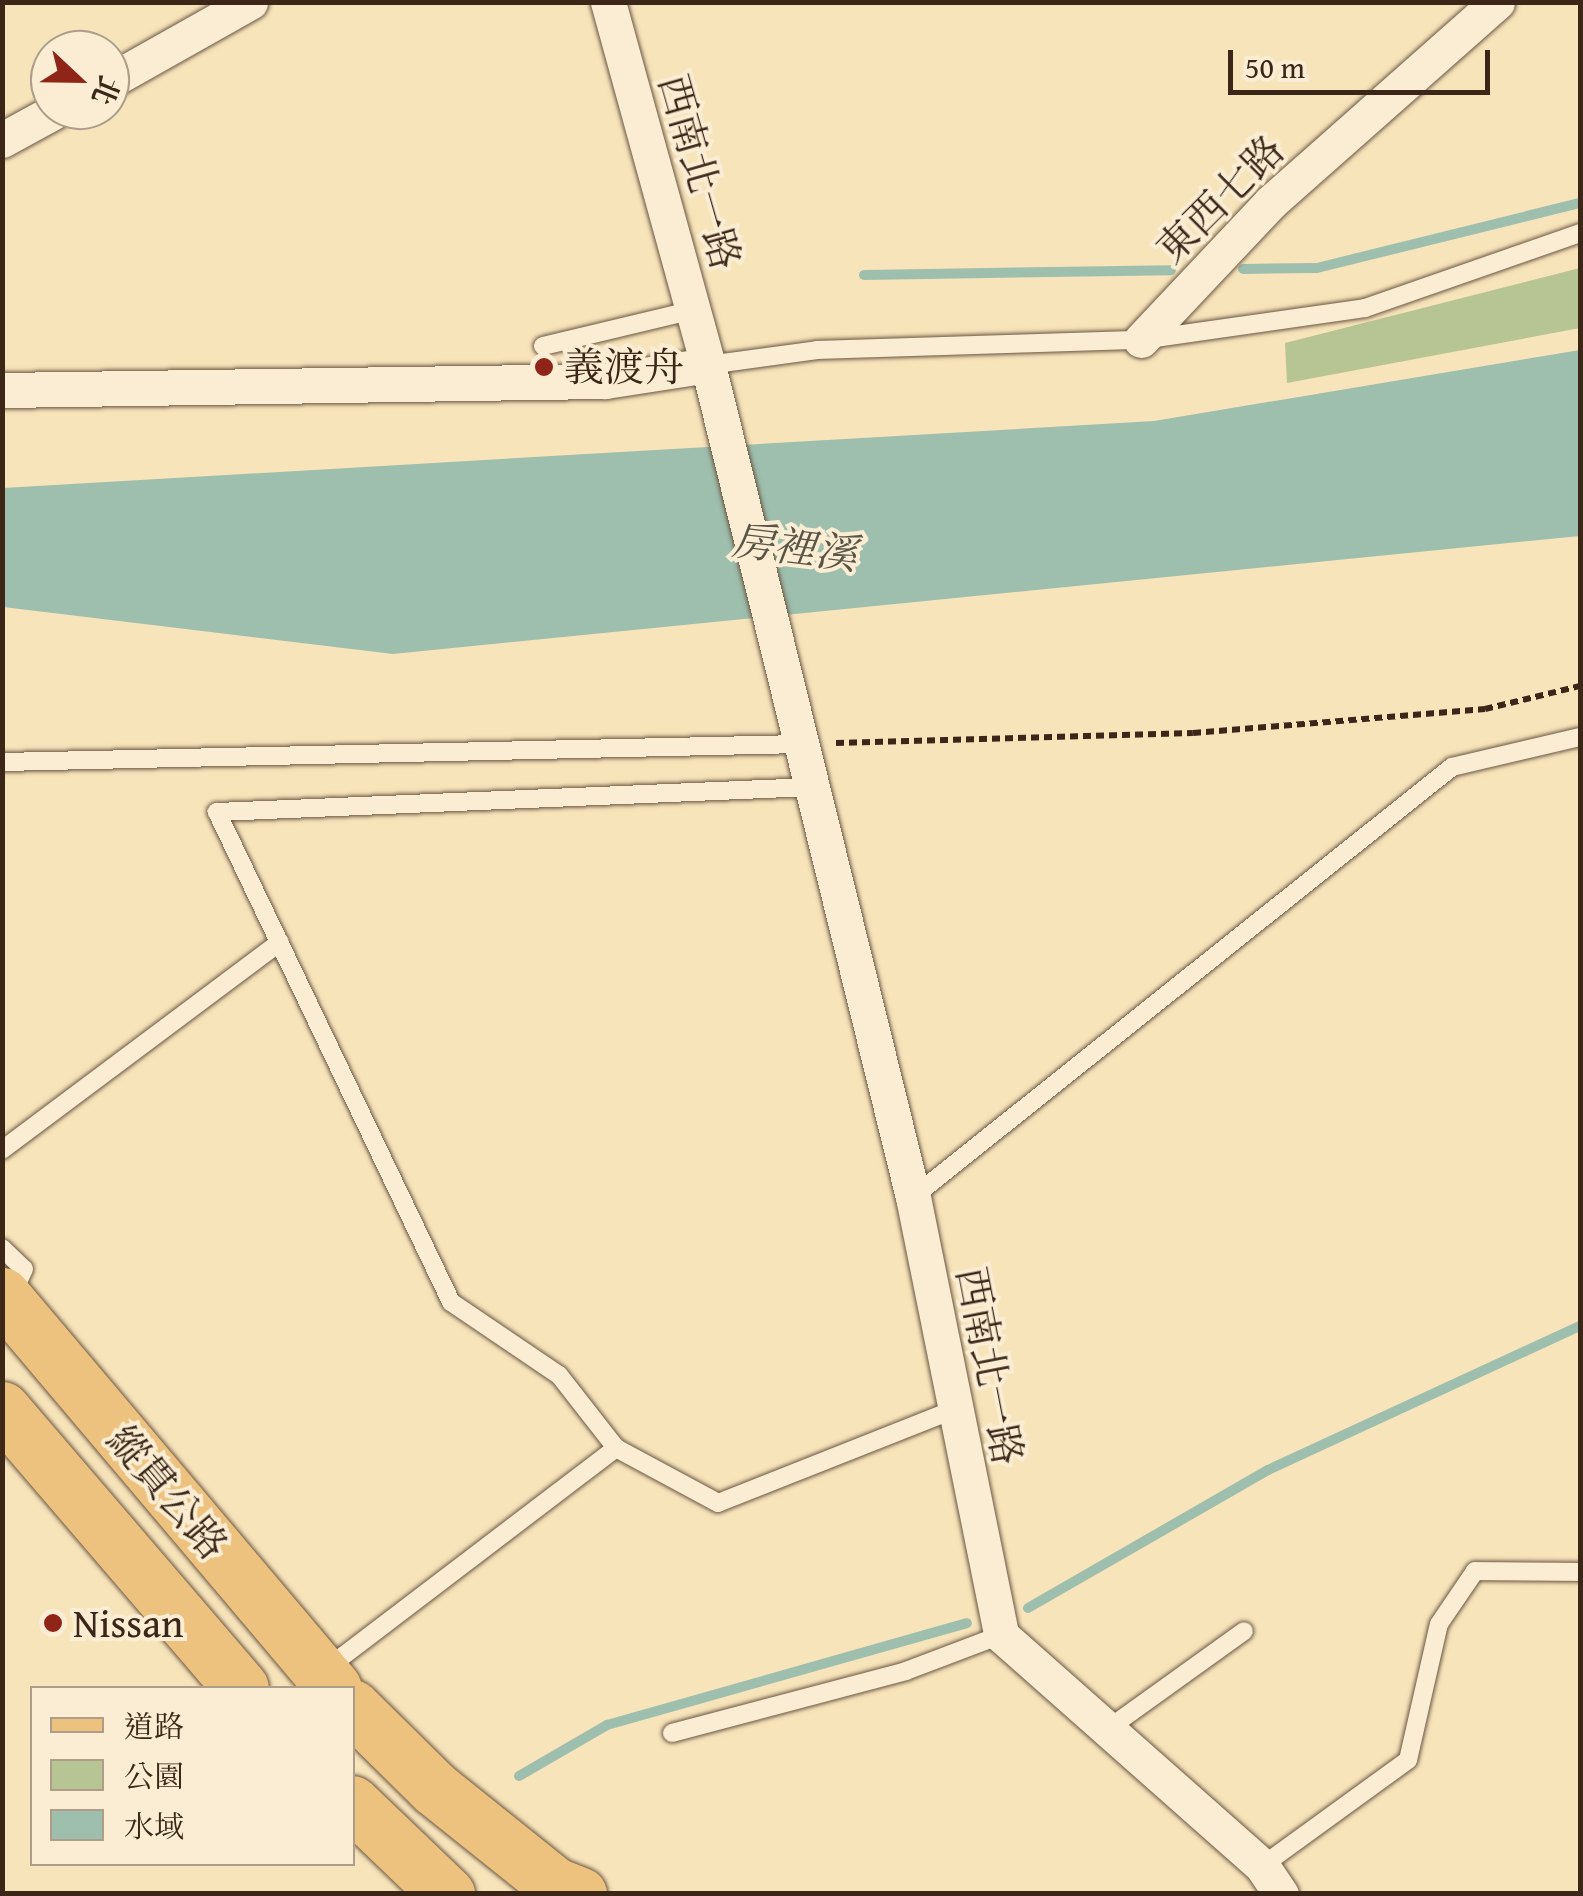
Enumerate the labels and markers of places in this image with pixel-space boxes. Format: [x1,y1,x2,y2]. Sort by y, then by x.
place label: 義渡舟 [564,343,684,391]
marker: 義渡舟 [533,356,555,378]
place label: Nissan [73,1599,184,1647]
marker: Nissan [42,1612,64,1634]

